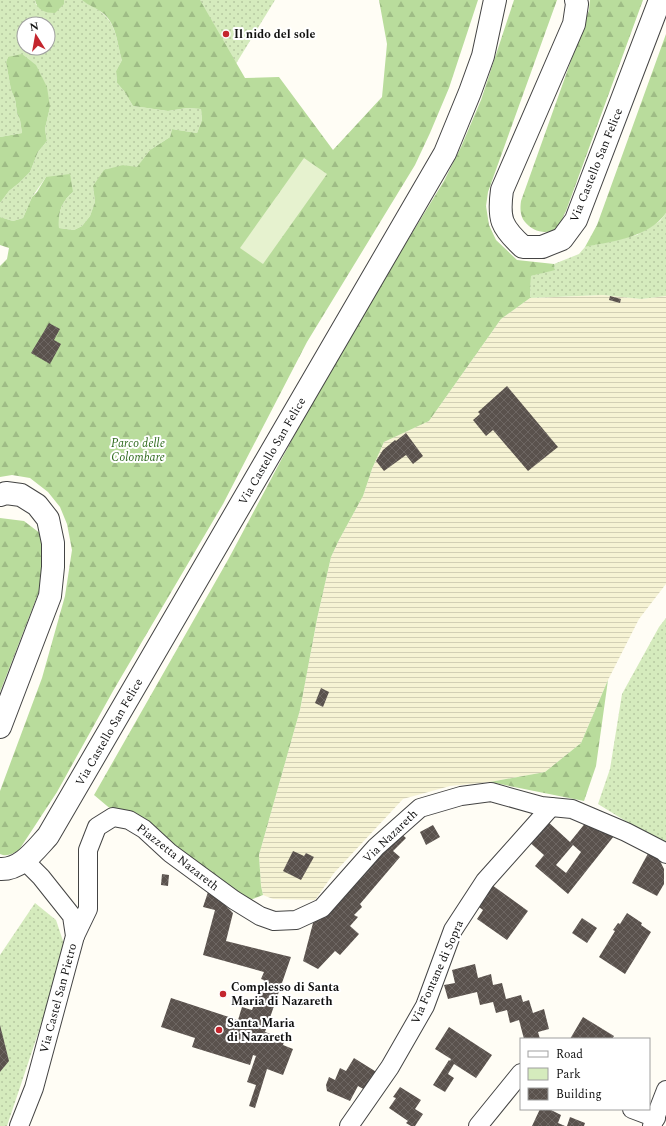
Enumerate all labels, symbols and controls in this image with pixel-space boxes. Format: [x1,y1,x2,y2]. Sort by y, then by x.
north arrow [16,16,56,56]
text: N [28,17,40,36]
place label: Il nido del sole [234,25,315,44]
marker: Il nido del sole [221,29,231,39]
street label: Via Castello San Felice [565,105,628,225]
street label: Via Castello San Felice [234,394,311,509]
park label: Parco delle Colombare [111,434,165,467]
street label: Via Castello San Felice [71,675,148,790]
street label: Via Nazareth [359,805,422,868]
street label: Piazzetta Nazareth [132,819,223,896]
street label: Via Fontane di Sopra [406,917,469,1027]
street label: Via Castel San Pietro [35,941,82,1055]
place label: Complesso di Santa Maria di Nazareth [231,978,340,1011]
marker: Complesso di Santa Maria di Nazareth [218,989,228,999]
place label: Santa Maria di Nazareth [227,1014,296,1047]
marker: Santa Maria di Nazareth [214,1025,224,1035]
legend [520,1038,650,1110]
text: Road [556,1045,583,1064]
text: Park [556,1065,581,1084]
text: Building [556,1085,602,1104]

